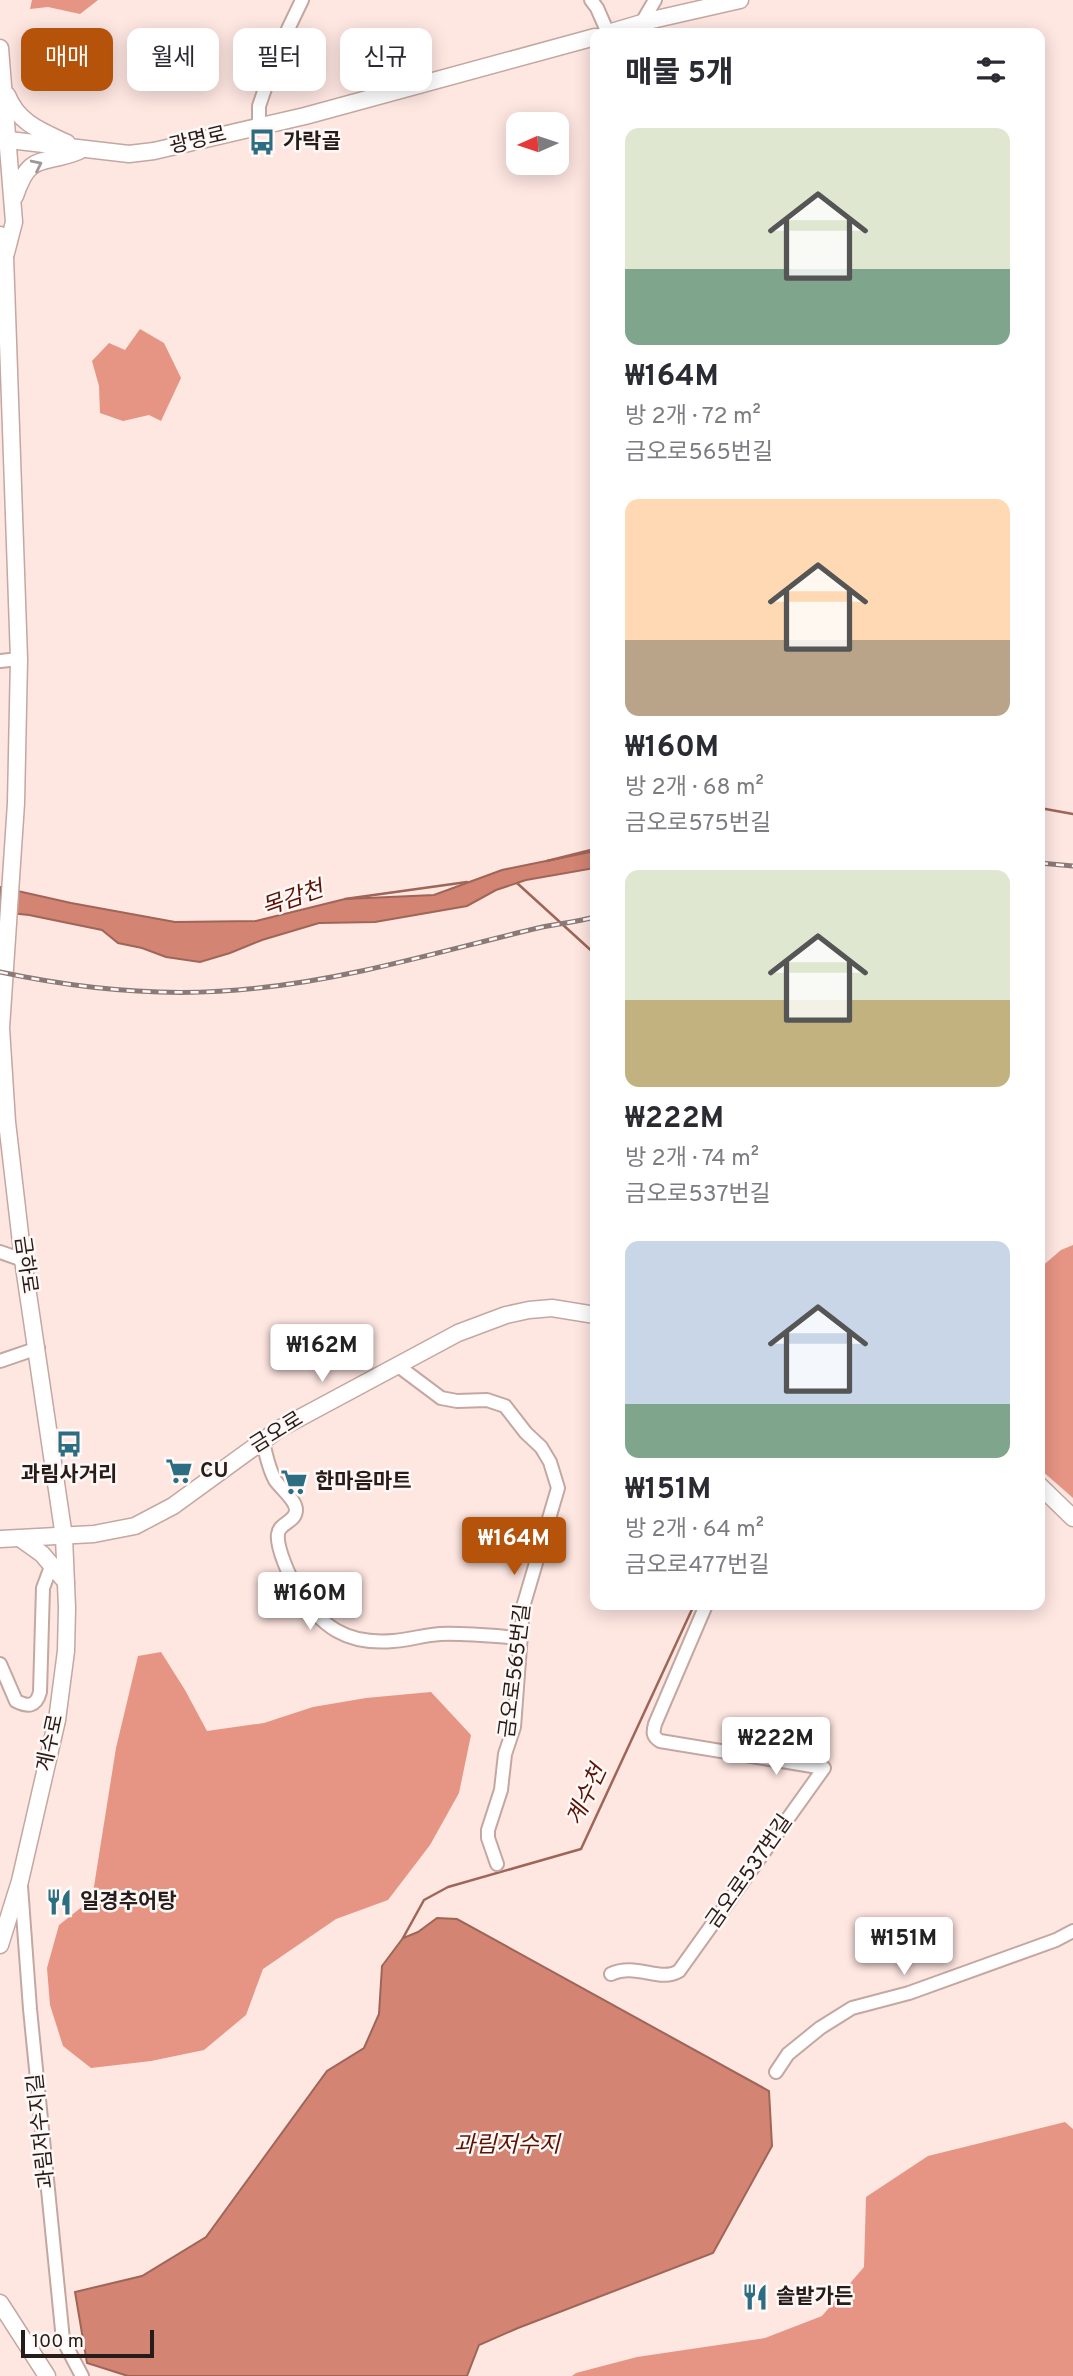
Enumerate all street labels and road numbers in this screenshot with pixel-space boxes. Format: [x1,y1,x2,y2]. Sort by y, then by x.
street label: 광명로 [167,121,229,161]
street label: 금하로 [8,1234,42,1296]
street label: 금오로 [245,1406,309,1460]
street label: 금오로565번길 [494,1602,538,1740]
street label: 계수로 [32,1712,70,1774]
street label: 금오로537번길 [701,1810,799,1934]
street label: 과림저수지길 [23,2072,61,2190]

